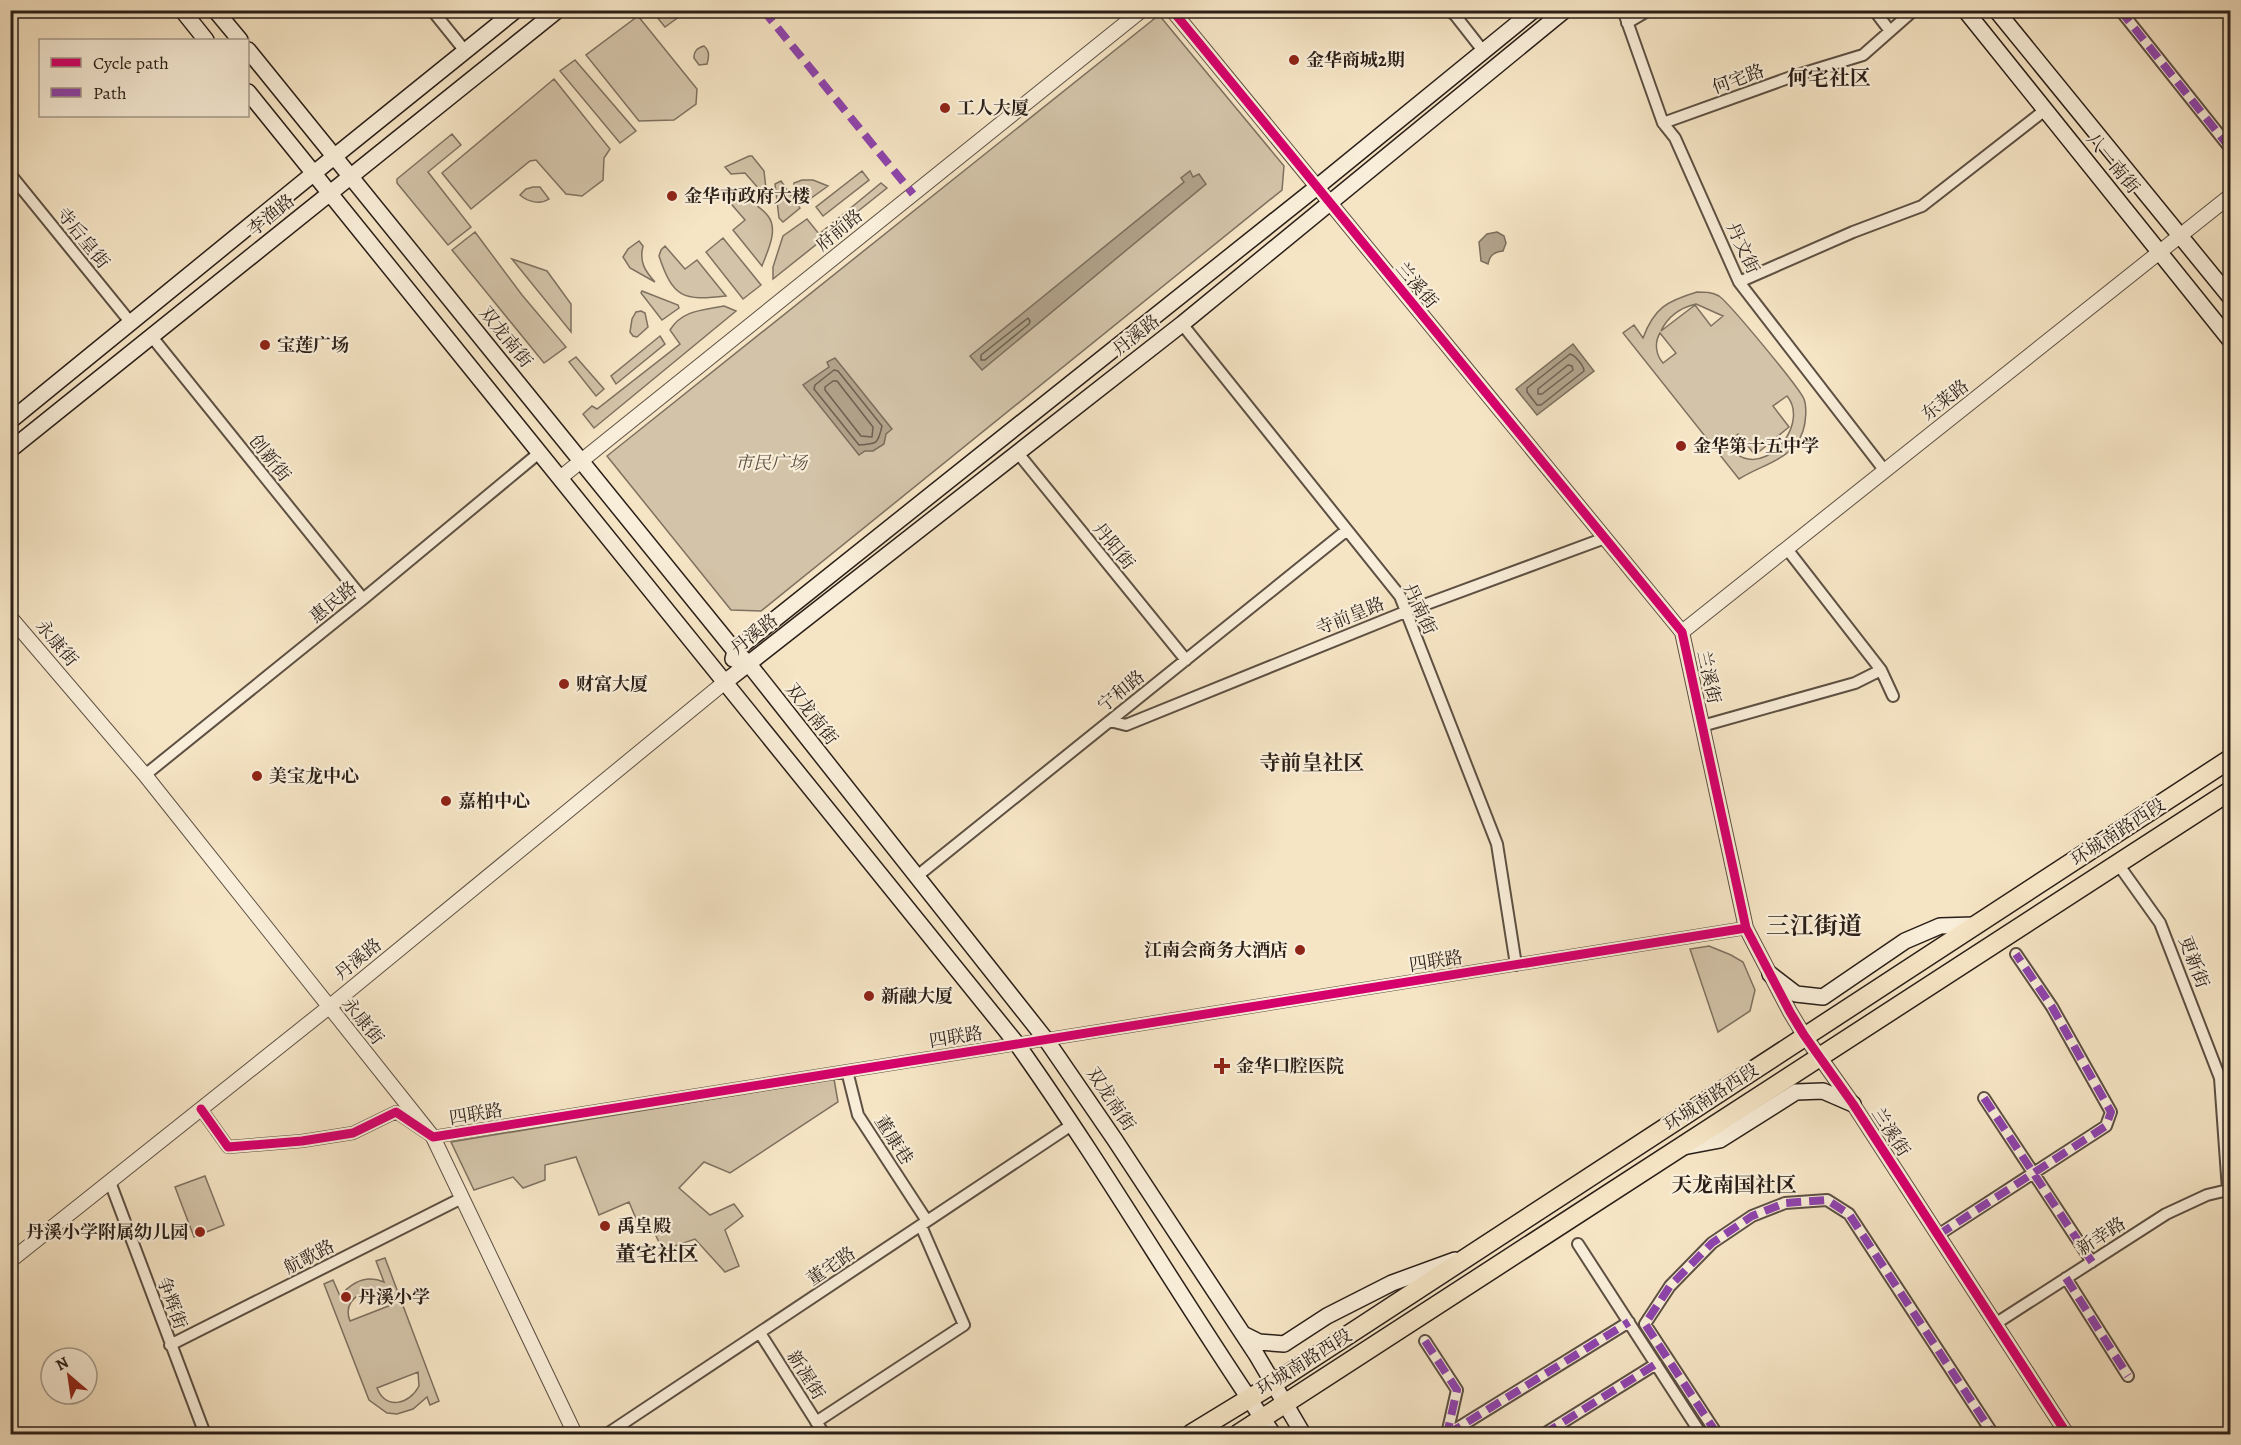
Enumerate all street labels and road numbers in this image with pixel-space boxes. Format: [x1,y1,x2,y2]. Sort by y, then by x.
street label: 何宅路 [1709,58,1767,100]
street label: 八一南街 [2081,127,2145,199]
street label: 李渔路 [242,189,300,241]
street label: 寺后皇街 [51,202,115,274]
street label: 府前路 [810,204,868,256]
street label: 丹文街 [1721,218,1765,278]
street label: 兰溪街 [1390,257,1444,313]
street label: 双龙南街 [474,301,538,373]
street label: 丹溪路 [1107,309,1165,361]
street label: 东莱路 [1916,374,1974,426]
street label: 创新街 [244,429,296,487]
street label: 丹阳街 [1088,517,1140,575]
street label: 惠民路 [304,576,362,628]
street label: 丹南街 [1398,579,1442,639]
street label: 寺前皇路 [1312,591,1388,641]
street label: 丹溪路 [725,608,783,660]
street label: 永康街 [30,615,84,671]
street label: 兰溪街 [1692,648,1726,706]
street label: 宁和路 [1092,665,1150,717]
street label: 双龙南街 [780,678,844,750]
street label: 环城南路西段 [2066,793,2170,871]
street label: 更新街 [2173,932,2215,992]
street label: 丹溪路 [329,933,387,985]
street label: 四联路 [1407,945,1465,977]
street label: 永康街 [337,992,389,1050]
street label: 四联路 [927,1021,985,1053]
street label: 环城南路西段 [1659,1058,1763,1136]
street label: 双龙南街 [1081,1062,1141,1136]
street label: 四联路 [447,1098,505,1130]
street label: 兰溪街 [1866,1103,1916,1161]
street label: 董康巷 [869,1111,919,1169]
street label: 新幸路 [2072,1211,2130,1261]
street label: 航歌路 [279,1234,339,1280]
street label: 董宅路 [802,1241,860,1291]
street label: 争辉街 [151,1274,193,1332]
street label: 环城南路西段 [1252,1323,1356,1401]
street label: 新渥街 [782,1346,830,1404]

